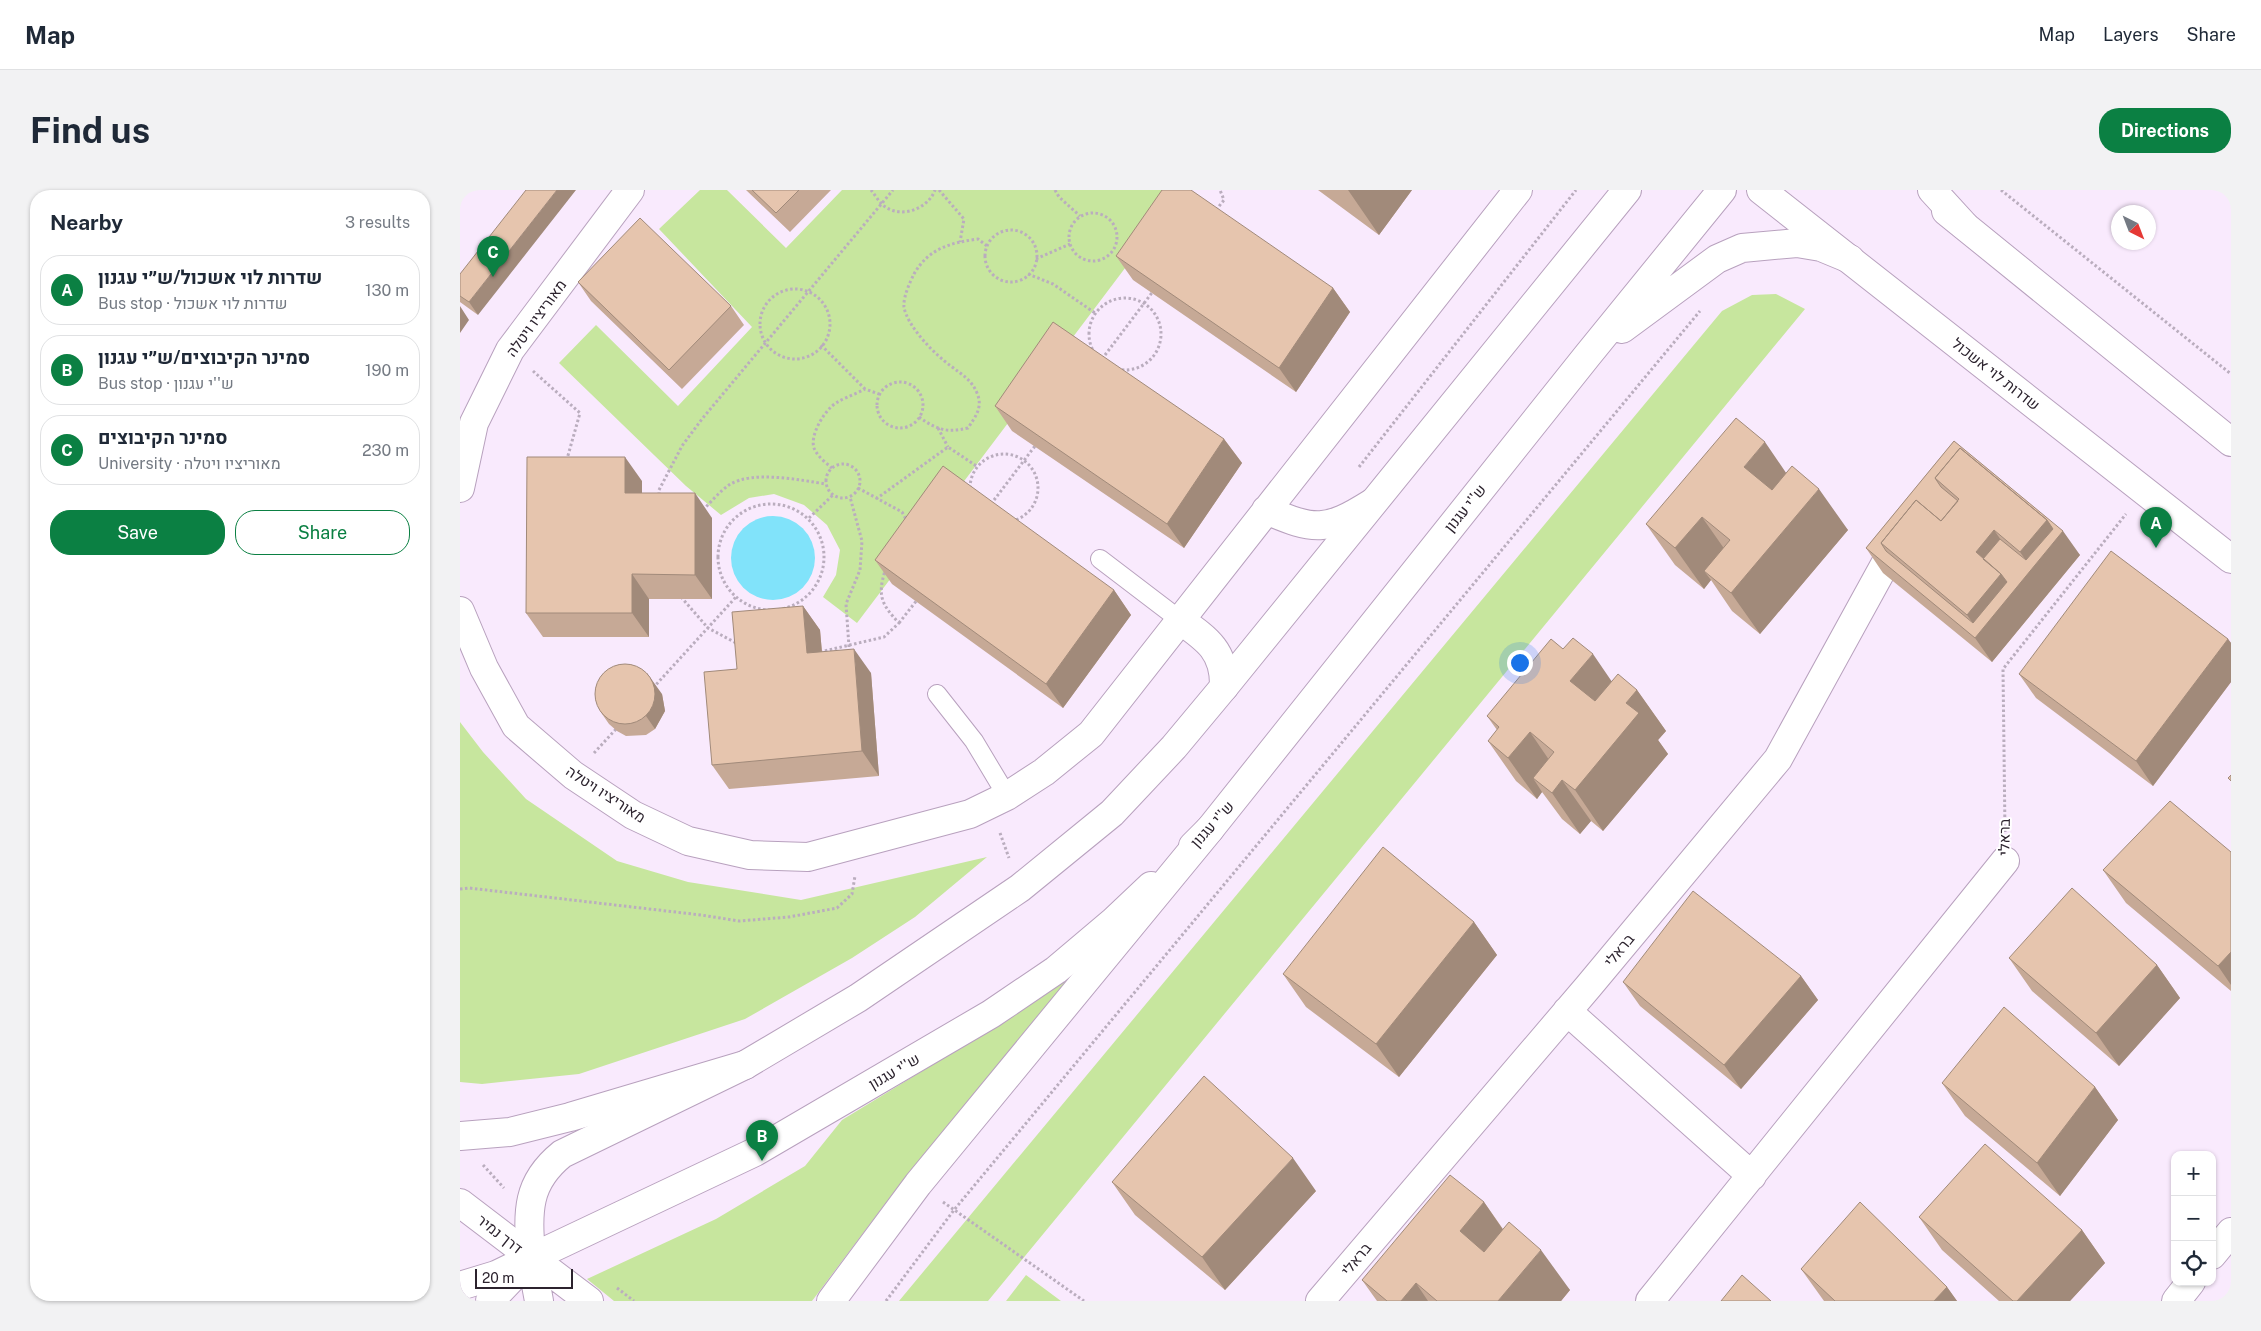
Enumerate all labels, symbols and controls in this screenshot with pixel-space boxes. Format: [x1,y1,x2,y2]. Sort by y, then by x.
text: Map [25,21,75,49]
text: Map [2039,24,2075,45]
text: Layers [2103,24,2159,45]
text: Share [2187,24,2236,45]
button: Directions [2099,108,2231,153]
text: Find us [30,110,150,151]
north arrow [2111,205,2156,250]
text: Nearby [50,210,123,235]
text: 3 results [345,213,410,232]
pin: C [477,236,509,277]
text: שדרות לוי אשכול/ש״י עגנון [98,266,322,288]
street label: מאוריציו ויטלה [502,276,570,360]
text: A [61,281,73,300]
text: 130 m [365,281,409,300]
text: Bus stop · שדרות לוי אשכול [98,294,287,313]
street label: שדרות לוי אשכול [1949,334,2043,414]
text: סמינר הקיבוצים/ש״י עגנון [98,346,310,368]
text: B [62,361,72,380]
text: 190 m [365,361,409,380]
text: Bus stop · ש''י עגנון [98,374,234,393]
text: סמינר הקיבוצים [98,426,228,448]
text: C [61,441,73,460]
text: 230 m [362,441,409,460]
text: University · מאוריציו ויטלה [98,454,281,473]
street label: ש''י עגנון [1441,481,1489,535]
pin: A [2140,507,2172,548]
button: Save [50,510,225,555]
button: Share [235,510,410,555]
your location [1507,650,1533,676]
street label: מאוריציו ויטלה [563,762,649,826]
street label: ש''י עגנון [1187,797,1237,851]
street label: בראלי [1995,818,2013,856]
street label: בראלי [1601,930,1638,970]
street label: ש''י עגנון [865,1050,923,1092]
pin: B [746,1120,778,1161]
map controls [2171,1151,2216,1286]
button: + [2171,1151,2216,1196]
button: − [2171,1196,2216,1241]
street label: דרך נמיר [474,1211,526,1257]
street label: בראלי [1338,1239,1375,1279]
button: locate [2171,1241,2216,1286]
scale bar [475,1266,572,1289]
text: 20 m [482,1270,514,1286]

